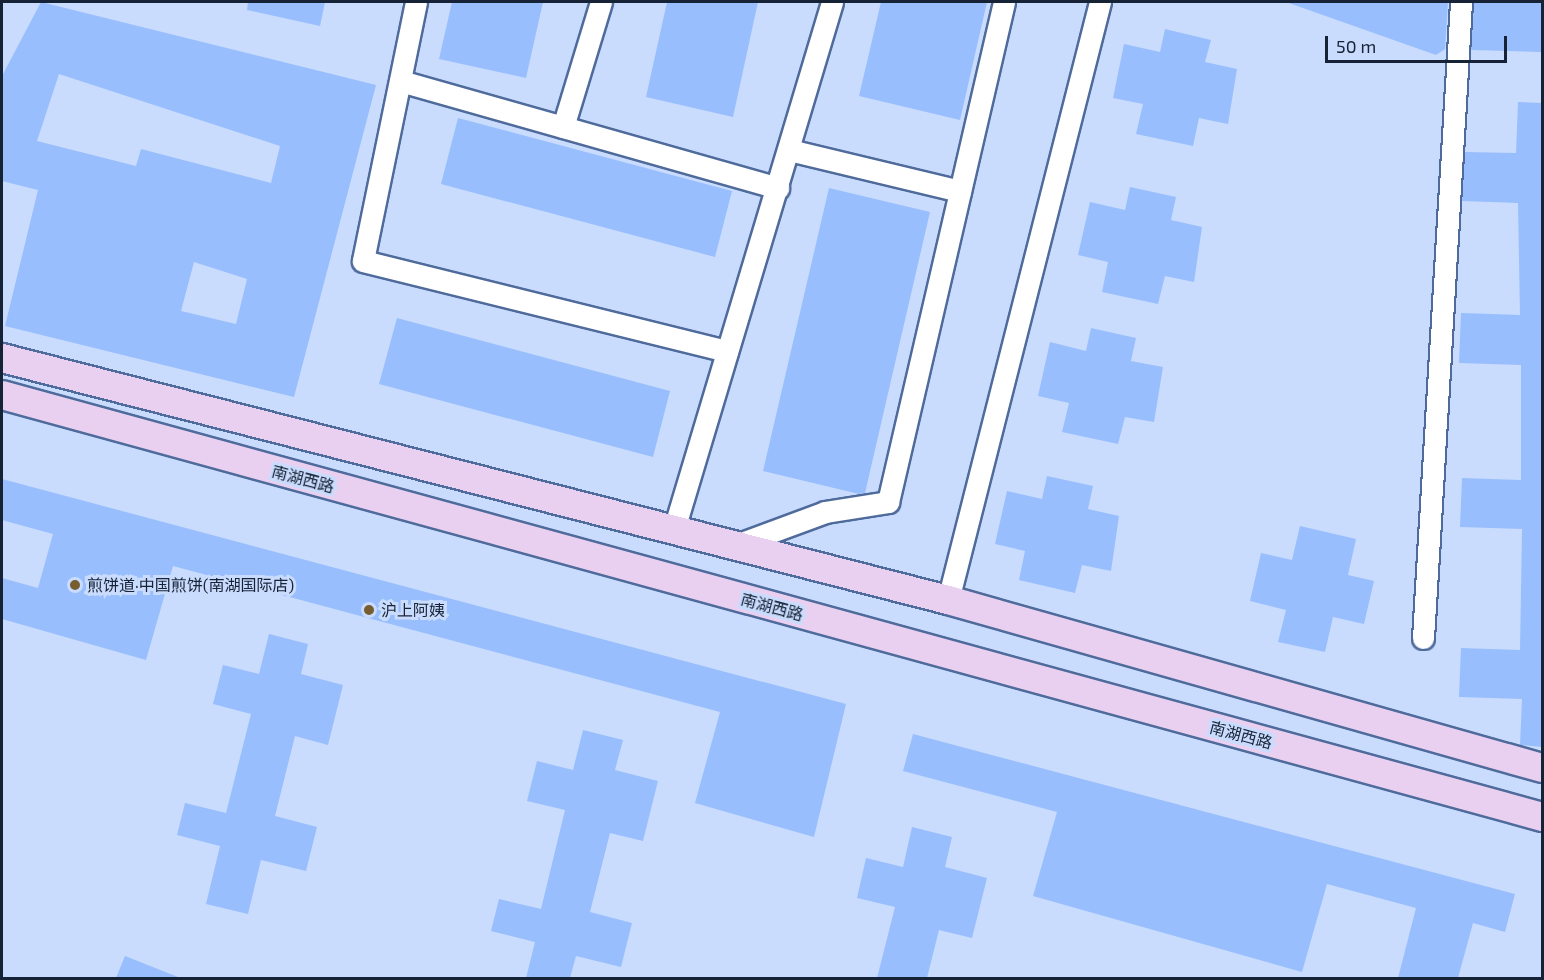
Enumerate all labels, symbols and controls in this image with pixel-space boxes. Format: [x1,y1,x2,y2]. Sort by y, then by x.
scale bar [1328,24,1510,62]
text: 50 m [1336,35,1376,57]
street label: 南湖西路 [270,461,336,497]
place label: 煎饼道·中国煎饼(南湖国际店) [87,575,294,595]
marker: 煎饼道·中国煎饼(南湖国际店) [68,578,82,592]
street label: 南湖西路 [739,589,805,625]
place label: 沪上阿姨 [381,600,445,620]
marker: 沪上阿姨 [362,603,376,617]
street label: 南湖西路 [1208,717,1274,753]

